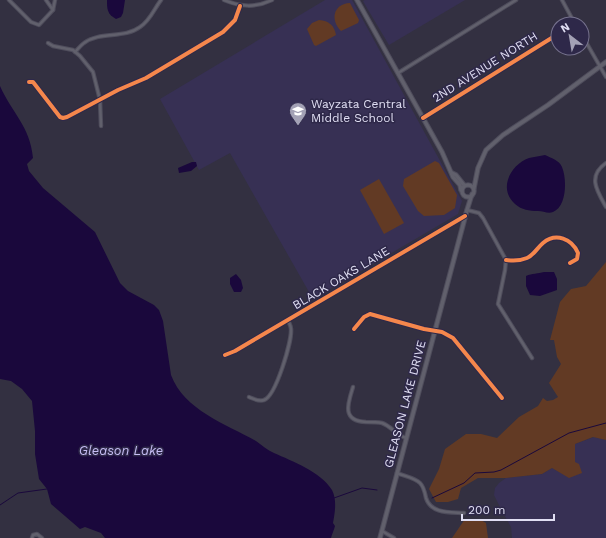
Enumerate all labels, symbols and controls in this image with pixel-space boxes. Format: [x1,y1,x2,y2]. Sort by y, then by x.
north arrow [550,16,590,56]
text: N [558,20,572,36]
street label: 2ND AVENUE NORTH [430,29,540,105]
place label: Wayzata Central Middle School [311,97,406,125]
school or university icon: Wayzata Central Middle School [288,101,308,126]
street label: BLACK OAKS LANE [290,243,392,312]
street label: GLEASON LAKE DRIVE [381,338,429,469]
water label: Gleason Lake [79,443,163,458]
scale bar [462,496,554,522]
text: 200 m [468,503,505,517]

